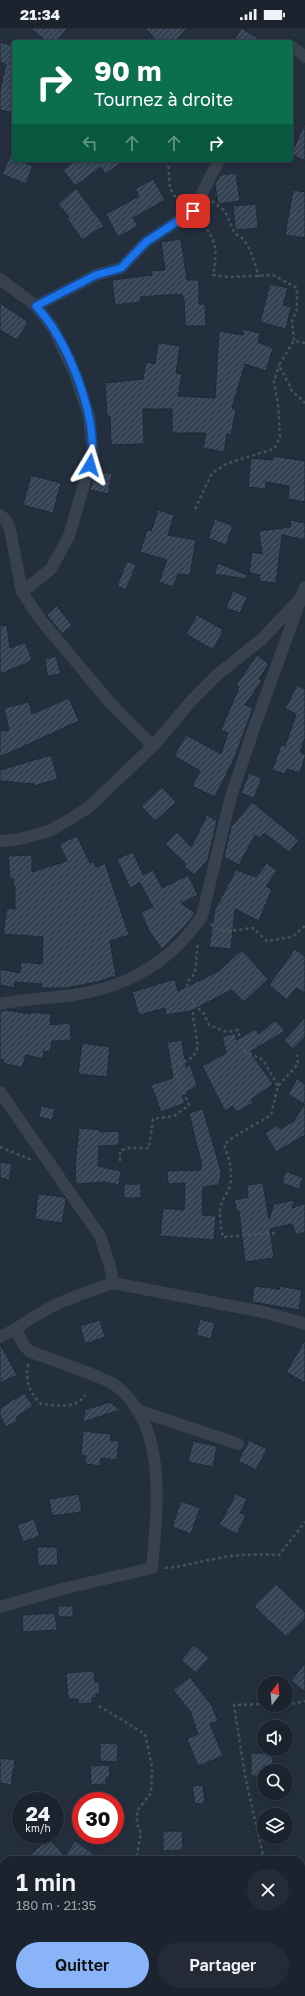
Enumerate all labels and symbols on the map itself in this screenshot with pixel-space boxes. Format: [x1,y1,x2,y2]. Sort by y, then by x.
pin [176,194,210,228]
position arrow [69,444,111,486]
north arrow [257,1676,293,1712]
speed limit sign: 30 [72,1792,124,1844]

